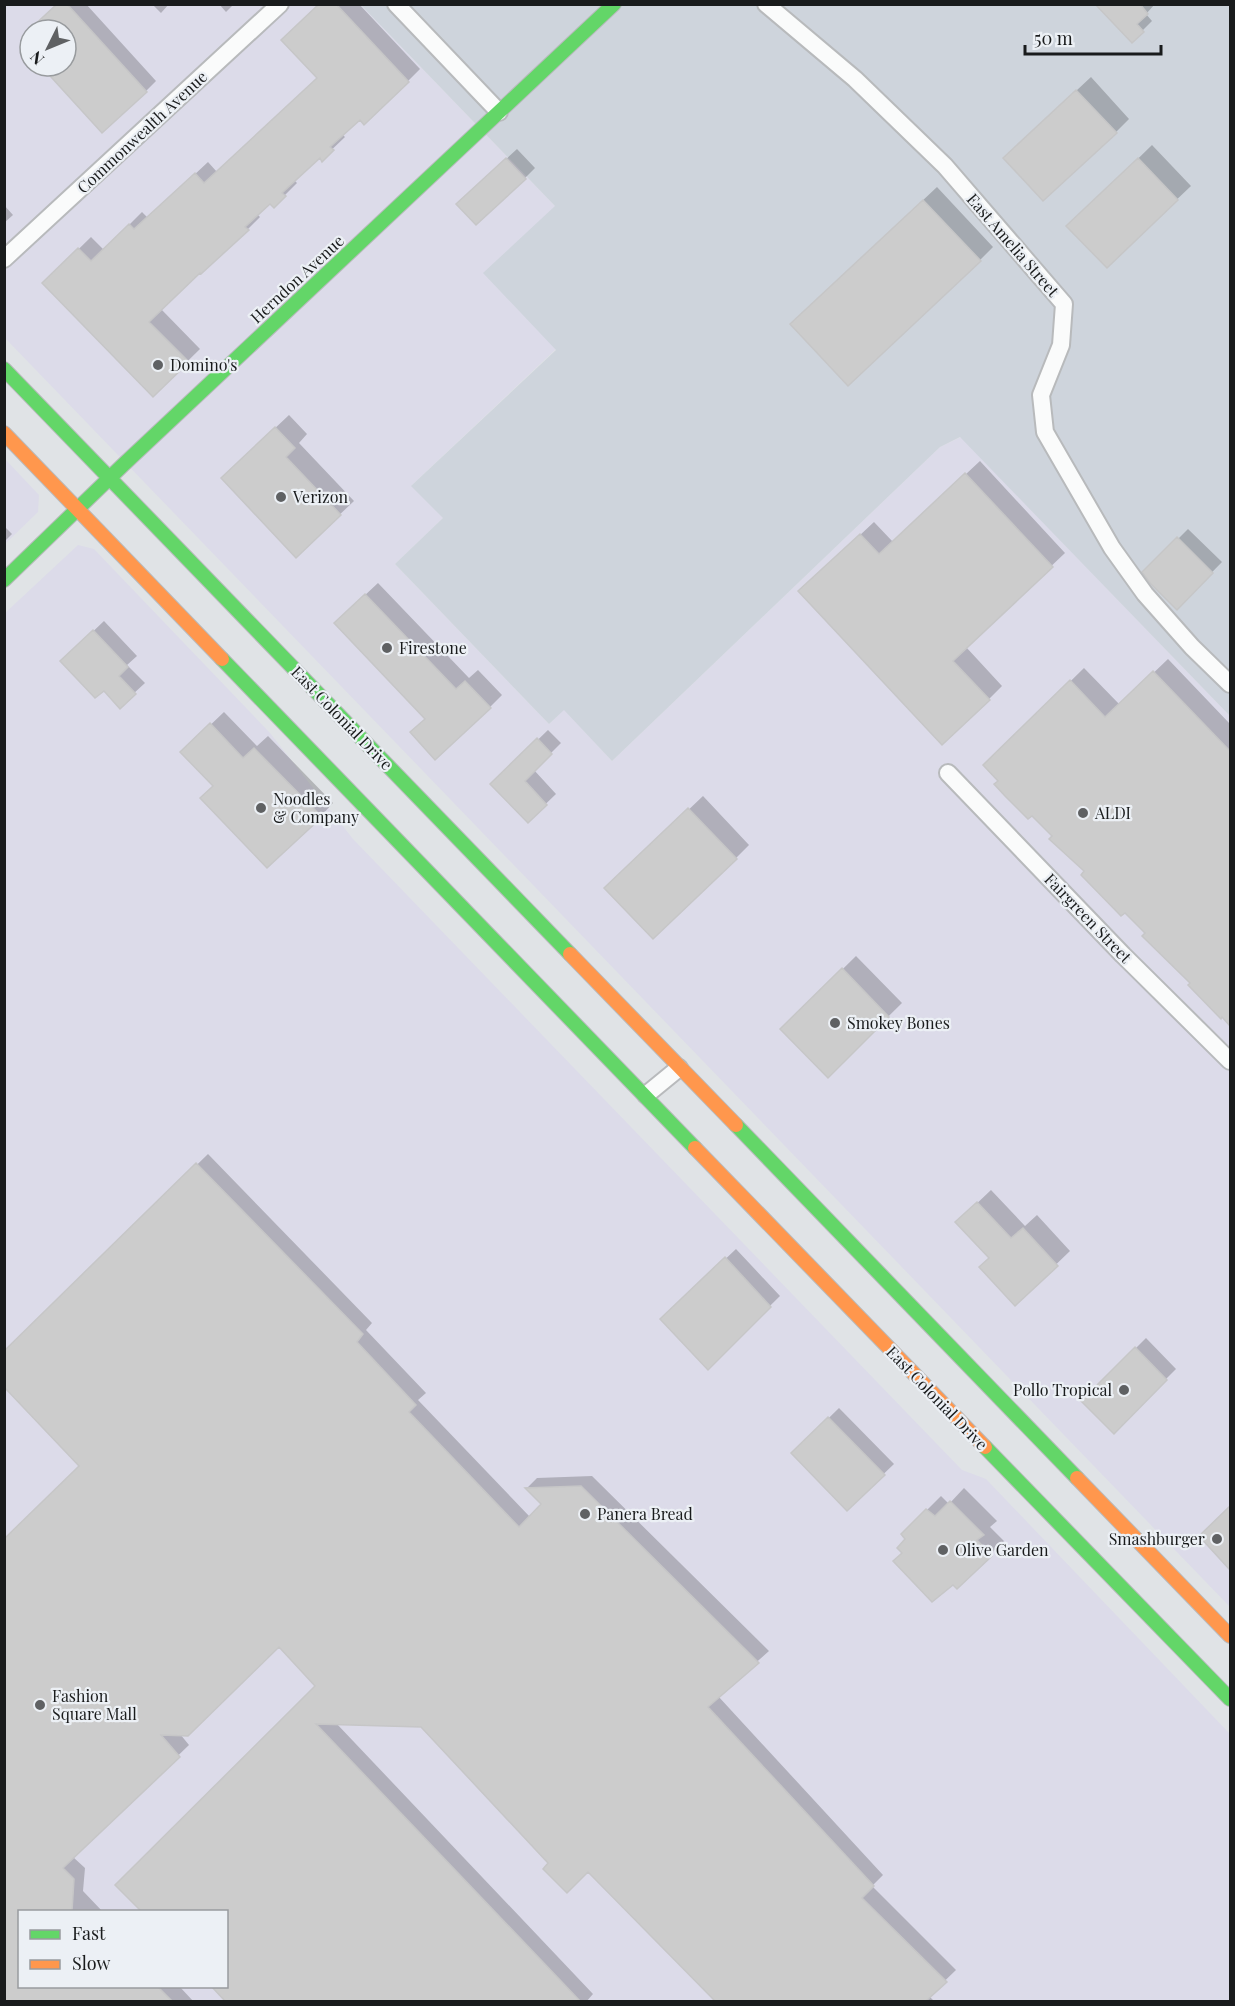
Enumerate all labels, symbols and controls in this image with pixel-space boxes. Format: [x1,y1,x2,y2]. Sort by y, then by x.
north arrow [18,18,78,78]
scale bar [1025,18,1162,56]
text: 50 m [1034,26,1073,50]
text: N [25,47,48,70]
street label: Commonwealth Avenue [72,66,211,197]
street label: East Amelia Street [963,189,1064,301]
street label: Herndon Avenue [245,230,348,327]
place label: Domino's [170,354,237,375]
marker: Domino's [151,358,165,372]
place label: Verizon [292,486,348,507]
marker: Verizon [274,490,288,504]
place label: Firestone [399,637,467,658]
marker: Firestone [380,641,394,655]
street label: East Colonial Drive [287,661,397,774]
place label: Noodles & Company [273,788,359,827]
marker: Noodles & Company [254,801,268,815]
place label: ALDI [1094,802,1131,823]
marker: ALDI [1076,806,1090,820]
street label: Fairgreen Street [1040,868,1137,967]
place label: Smokey Bones [847,1012,950,1033]
marker: Smokey Bones [828,1016,842,1030]
street label: East Colonial Drive [882,1341,992,1454]
place label: Pollo Tropical [1013,1379,1112,1400]
marker: Pollo Tropical [1117,1383,1131,1397]
place label: Panera Bread [597,1503,693,1524]
marker: Panera Bread [578,1507,592,1521]
place label: Smashburger [1109,1528,1205,1549]
marker: Smashburger [1210,1532,1224,1546]
place label: Olive Garden [955,1539,1049,1560]
marker: Olive Garden [936,1543,950,1557]
place label: Fashion Square Mall [52,1685,137,1724]
marker: Fashion Square Mall [33,1698,47,1712]
legend [18,1910,228,1988]
text: Fast [72,1921,106,1945]
text: Slow [72,1951,110,1975]

